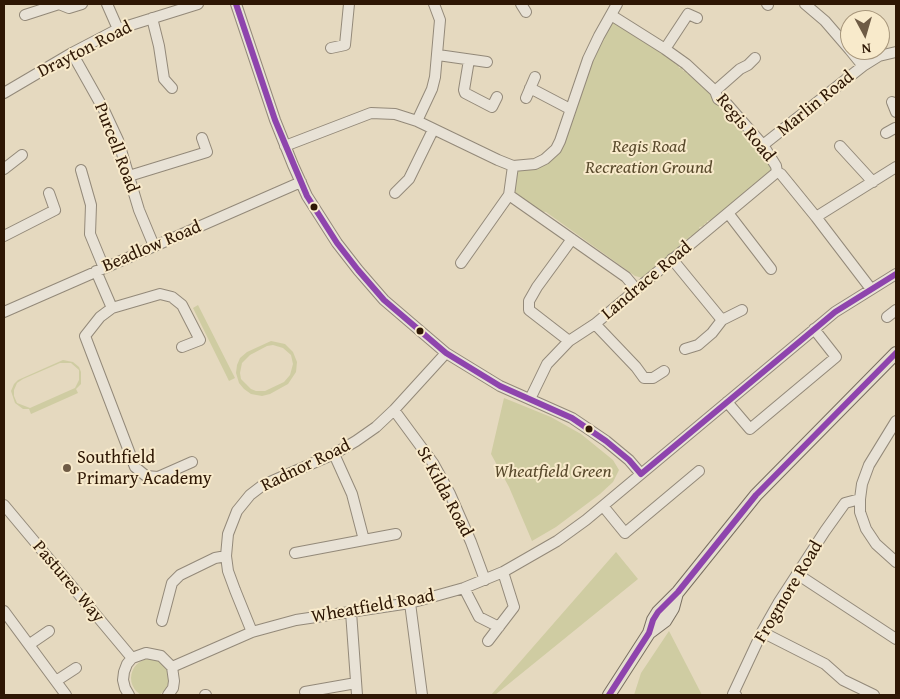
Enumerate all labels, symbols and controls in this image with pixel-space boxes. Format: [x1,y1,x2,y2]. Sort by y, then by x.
north arrow [840,10,890,60]
street label: Drayton Road [34,17,136,83]
text: N [861,38,872,59]
street label: Marlin Road [773,66,859,142]
street label: Regis Road [711,90,779,166]
street label: Purcell Road [89,100,143,196]
park label: Regis Road Recreation Ground [585,136,713,178]
unlabelled marker [309,202,319,212]
street label: Beadlow Road [99,217,205,277]
street label: Landrace Road [598,237,696,325]
unlabelled marker [415,326,425,336]
unlabelled marker [584,424,594,434]
street label: Radnor Road [258,435,354,497]
street label: St Kilda Road [411,443,477,541]
place label: Southfield Primary Academy [77,447,212,489]
park label: Wheatfield Green [494,461,612,483]
marker: Southfield Primary Academy [61,462,73,474]
street label: Pastures Way [28,537,108,627]
street label: Frogmore Road [750,537,828,647]
street label: Wheatfield Road [310,586,436,628]

